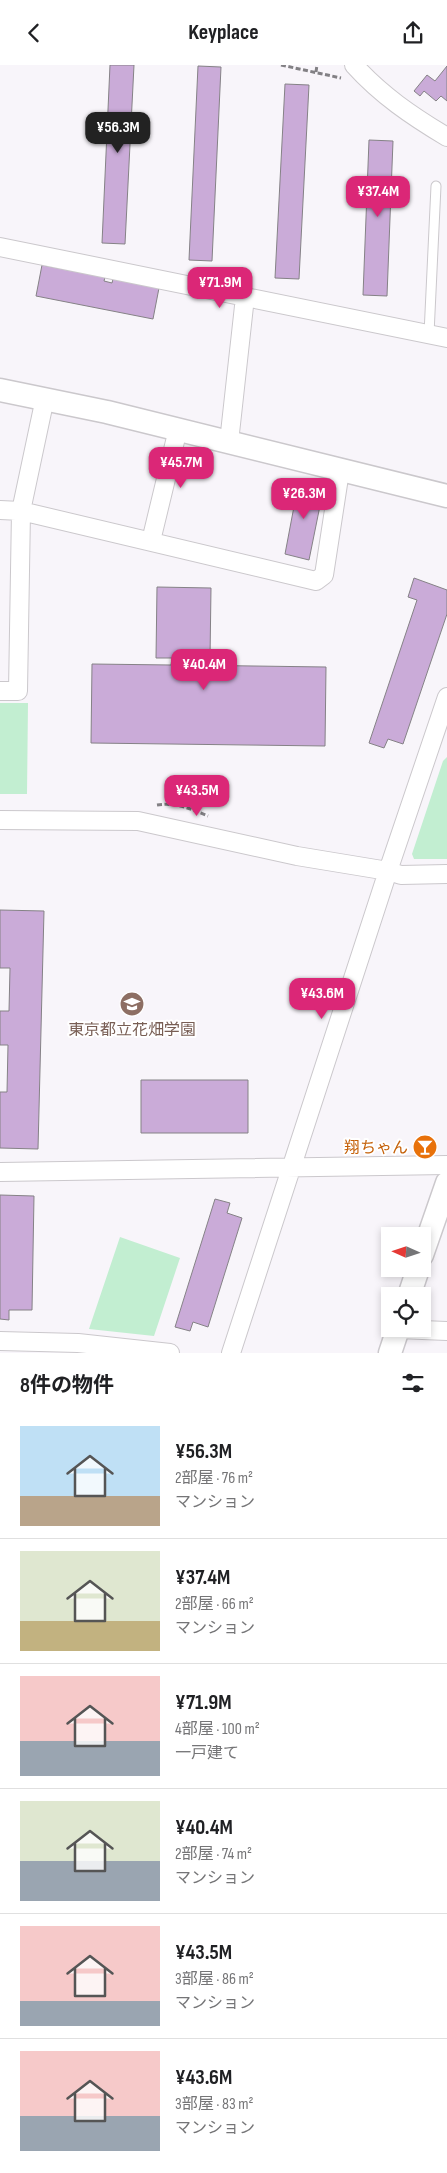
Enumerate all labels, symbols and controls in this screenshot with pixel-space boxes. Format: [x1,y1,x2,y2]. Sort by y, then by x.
icon: back [20,19,48,47]
text: Keyplace [188,19,259,46]
icon: share [399,19,427,47]
pin: ¥56.3M [77,111,159,154]
text: ¥56.3M [96,118,140,137]
pin: ¥37.4M [337,175,419,218]
text: ¥37.4M [357,182,399,201]
pin: ¥71.9M [179,267,261,309]
text: ¥71.9M [198,273,242,292]
pin: ¥45.7M [140,447,222,489]
text: ¥45.7M [160,453,202,472]
pin: ¥26.3M [263,477,345,520]
text: ¥26.3M [282,484,326,503]
pin: ¥40.4M [163,649,245,691]
text: ¥40.4M [182,655,226,674]
pin: ¥43.5M [156,775,238,817]
text: ¥43.5M [175,781,219,800]
pin: ¥43.6M [281,977,363,1020]
text: ¥43.6M [300,984,344,1003]
school or university icon: 東京都立花畑学園 [119,991,145,1017]
place label: 東京都立花畑学園 [68,1021,196,1040]
bar icon: 翔ちゃん [412,1134,438,1160]
place label: 翔ちゃん [344,1139,408,1158]
north arrow [381,1227,431,1277]
map controls [381,1227,431,1337]
button: locate [381,1287,431,1337]
icon: filters [399,1369,427,1397]
text: 8件の物件 [20,1373,114,1398]
text: ¥56.3M [175,1439,232,1464]
icon: home [60,1446,120,1506]
text: 2部屋 · 76 m² [175,1469,253,1488]
text: マンション [175,1493,255,1512]
text: ¥37.4M [175,1565,230,1590]
icon: home [60,1571,120,1631]
text: 2部屋 · 66 m² [175,1595,254,1614]
text: マンション [175,1619,255,1638]
text: ¥71.9M [175,1690,232,1715]
icon: home [60,1696,120,1756]
text: 4部屋 · 100 m² [175,1720,260,1739]
text: 一戸建て [175,1744,239,1763]
text: ¥40.4M [175,1815,233,1840]
icon: home [60,1821,120,1881]
text: 2部屋 · 74 m² [175,1845,252,1864]
text: マンション [175,1869,255,1888]
text: ¥43.5M [175,1940,232,1965]
icon: home [60,1946,120,2006]
text: 3部屋 · 86 m² [175,1970,254,1989]
text: マンション [175,1994,255,2013]
text: ¥43.6M [175,2065,232,2090]
icon: home [60,2071,120,2131]
text: 3部屋 · 83 m² [175,2095,253,2114]
text: マンション [175,2119,255,2138]

